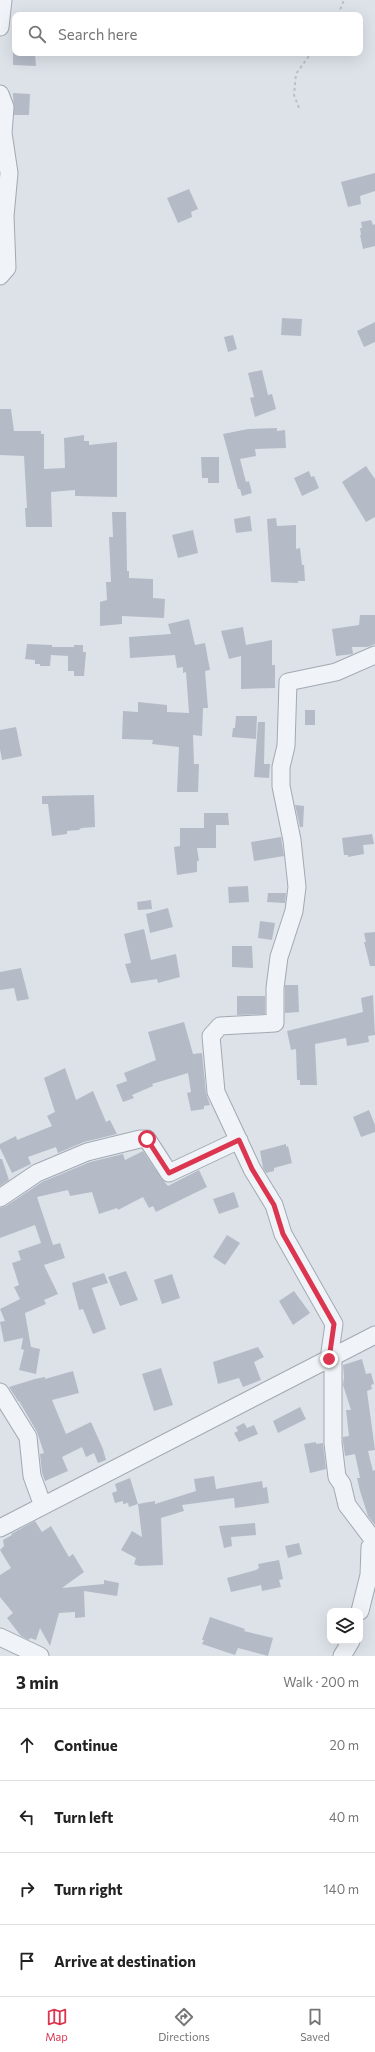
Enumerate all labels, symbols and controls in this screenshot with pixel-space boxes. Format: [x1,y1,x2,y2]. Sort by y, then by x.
search box [12,12,363,56]
icon: search [26,23,48,45]
text: Search here [58,25,137,43]
route start [138,1130,156,1148]
route end [320,1350,338,1368]
map controls [327,1608,363,1644]
button: layers [327,1608,363,1644]
text: 3 min [16,1672,59,1693]
text: Walk · 200 m [283,1674,359,1690]
icon: ahead [16,1734,38,1756]
text: Continue [54,1736,118,1754]
text: 20 m [330,1737,359,1753]
icon: left [16,1806,38,1828]
text: Turn left [54,1808,113,1826]
text: 40 m [329,1809,359,1825]
icon: right [16,1878,38,1900]
text: Turn right [54,1880,123,1898]
text: 140 m [323,1881,359,1897]
icon: arrive [16,1950,38,1972]
text: Arrive at destination [54,1952,196,1970]
tab: Map [45,2006,68,2043]
tab: Directions [158,2006,210,2043]
tab: Saved [300,2006,330,2043]

